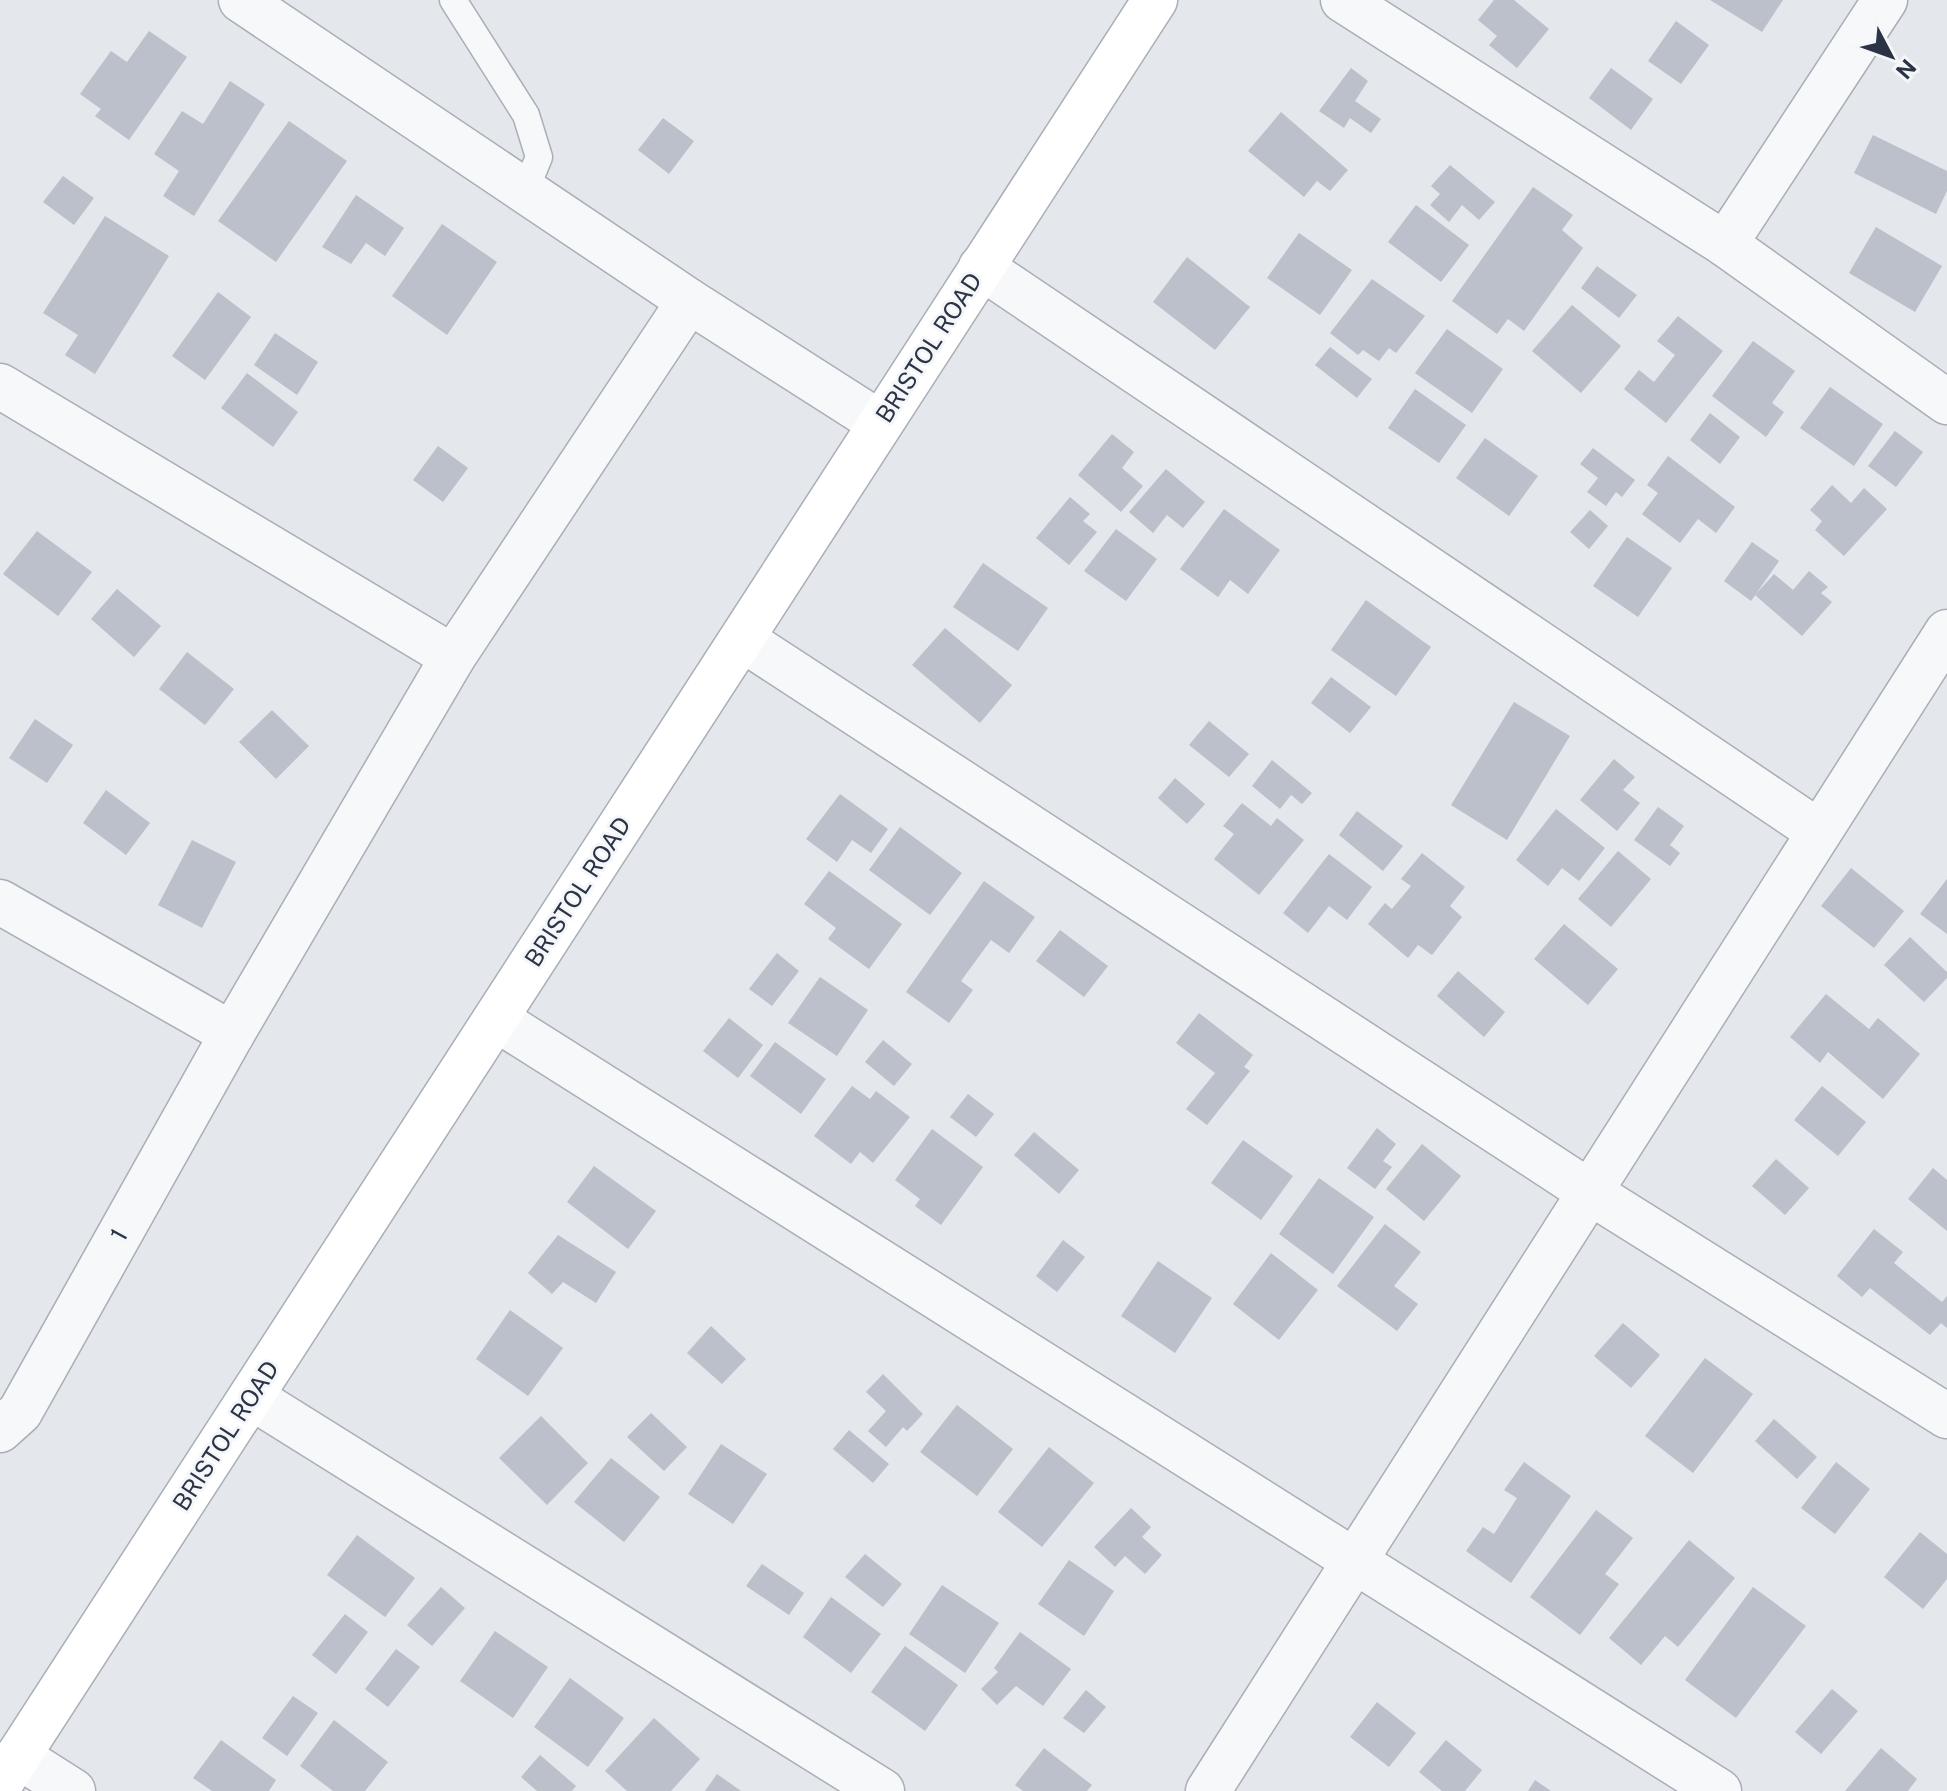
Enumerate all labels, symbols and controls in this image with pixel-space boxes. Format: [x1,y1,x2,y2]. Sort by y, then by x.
north arrow [1851,16,1931,96]
text: N [1891,54,1922,84]
street label: BRISTOL ROAD [869,267,987,428]
street label: BRISTOL ROAD [518,811,636,972]
street label: 1 [104,1223,133,1246]
street label: BRISTOL ROAD [166,1355,284,1516]

